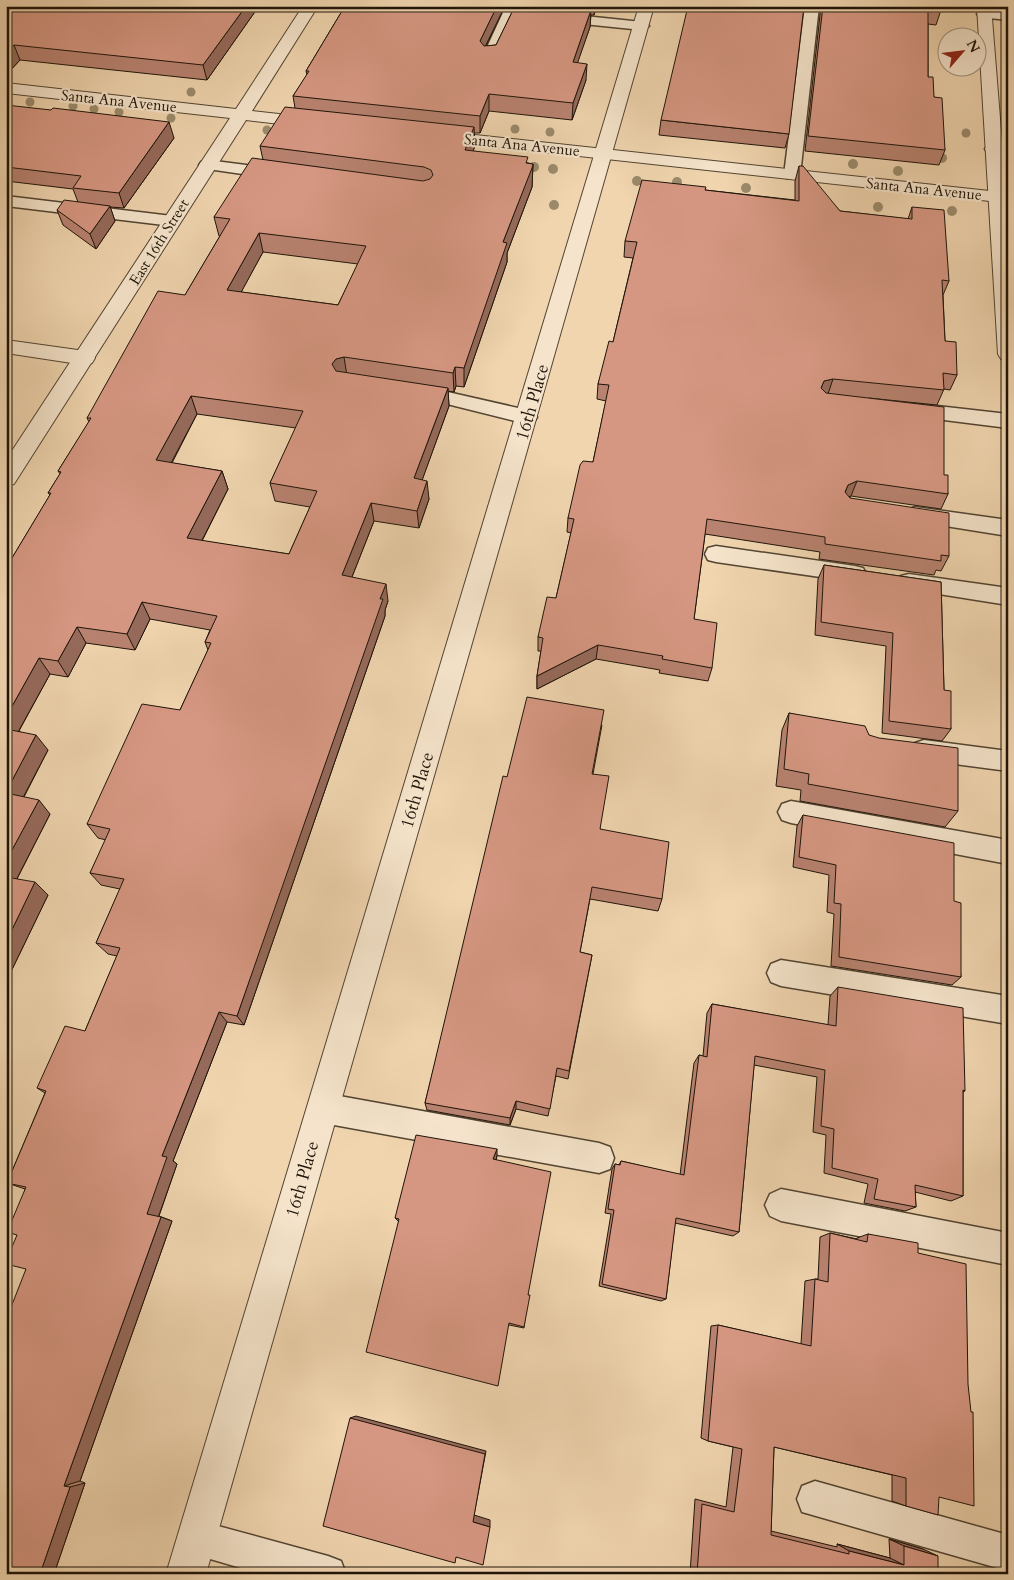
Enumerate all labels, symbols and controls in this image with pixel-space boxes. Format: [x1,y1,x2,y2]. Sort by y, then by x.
north arrow [936,28,986,78]
text: N [962,36,984,56]
street label: Santa Ana Avenue [60,85,178,117]
street label: Santa Ana Avenue [463,129,581,161]
street label: Santa Ana Avenue [865,173,983,205]
street label: East 16th Street [125,195,194,289]
street label: 16th Place [510,361,555,443]
street label: 16th Place [395,749,440,831]
street label: 16th Place [280,1138,325,1220]

